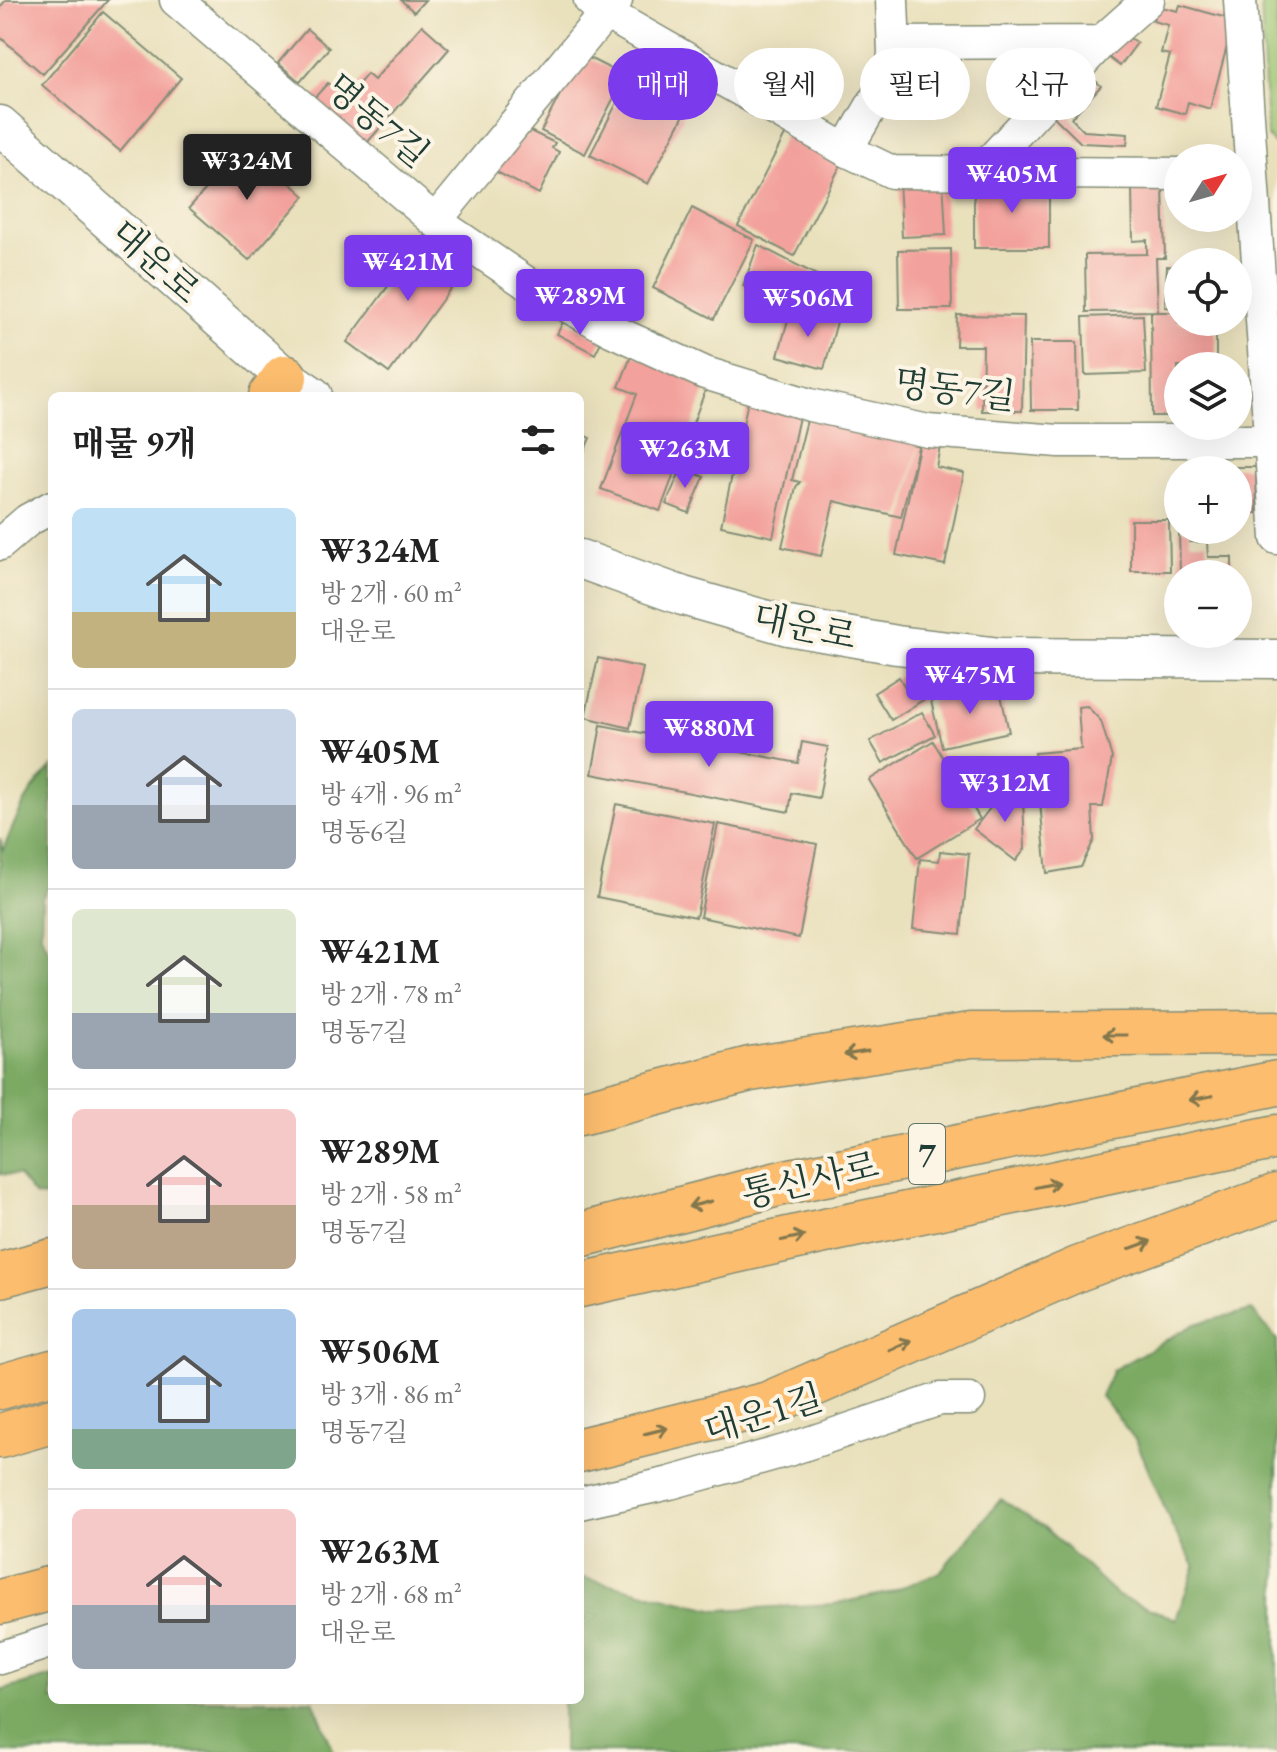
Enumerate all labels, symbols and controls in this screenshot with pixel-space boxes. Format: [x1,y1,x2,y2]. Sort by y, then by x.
chip: 매매 [608,48,718,120]
chip: 월세 [734,48,844,120]
chip: 필터 [860,48,970,120]
chip: 신규 [986,48,1096,120]
street label: 명동7길 [316,63,439,177]
pin: ₩324M [191,134,303,202]
text: ₩324M [201,143,293,177]
north arrow [1164,144,1252,232]
map controls [1164,144,1252,648]
pin: ₩405M [956,147,1068,215]
text: ₩405M [966,156,1058,190]
street label: 대운로 [101,209,210,314]
pin: ₩421M [352,235,464,303]
text: ₩421M [362,244,454,278]
button: locate [1164,248,1252,336]
pin: ₩289M [524,269,636,337]
pin: ₩506M [752,271,864,339]
text: ₩289M [534,278,626,312]
text: ₩506M [762,280,854,314]
button: layers [1164,352,1252,440]
street label: 명동7길 [892,359,1018,420]
icon: filters [516,418,560,462]
text: 매물 9개 [72,421,197,465]
pin: ₩263M [629,422,741,490]
text: ₩263M [639,431,731,465]
button: + [1164,456,1252,544]
text: ₩324M [320,528,440,572]
icon: home [136,540,232,636]
button: − [1164,560,1252,648]
text: 방 2개 · 60 m² [320,576,462,610]
street label: 대운로 [749,593,861,660]
text: 대운로 [320,614,395,648]
pin: ₩475M [914,648,1026,716]
text: ₩475M [924,657,1016,691]
pin: ₩880M [653,701,765,769]
text: ₩880M [663,710,755,744]
text: ₩405M [320,729,440,773]
icon: home [136,741,232,837]
pin: ₩312M [949,756,1061,824]
text: ₩312M [959,765,1051,799]
text: 방 4개 · 96 m² [320,777,462,811]
text: 명동6길 [320,815,408,849]
text: ₩421M [320,929,440,973]
icon: home [136,941,232,1037]
text: 방 2개 · 78 m² [320,977,462,1011]
text: 명동7길 [320,1015,408,1049]
one-way arrow [1102,1027,1129,1043]
one-way arrow [844,1046,870,1061]
one-way arrow [1188,1092,1214,1107]
road number: 7 [909,1124,945,1184]
text: ₩289M [320,1129,440,1173]
icon: home [136,1141,232,1237]
street label: 통신사로 [737,1141,883,1218]
text: 방 2개 · 58 m² [320,1177,462,1211]
one-way arrow [1034,1177,1060,1192]
one-way arrow [687,1198,713,1213]
text: 명동7길 [320,1215,408,1249]
one-way arrow [780,1230,805,1245]
one-way arrow [1127,1237,1152,1252]
text: ₩506M [320,1329,440,1373]
one-way arrow [888,1337,912,1352]
icon: home [136,1341,232,1437]
street label: 대운1길 [698,1373,828,1454]
text: 방 3개 · 86 m² [320,1377,462,1411]
text: 명동7길 [320,1415,408,1449]
one-way arrow [642,1423,668,1438]
text: ₩263M [320,1529,440,1573]
icon: home [136,1541,232,1637]
text: 방 2개 · 68 m² [320,1577,462,1611]
text: 대운로 [320,1615,395,1649]

